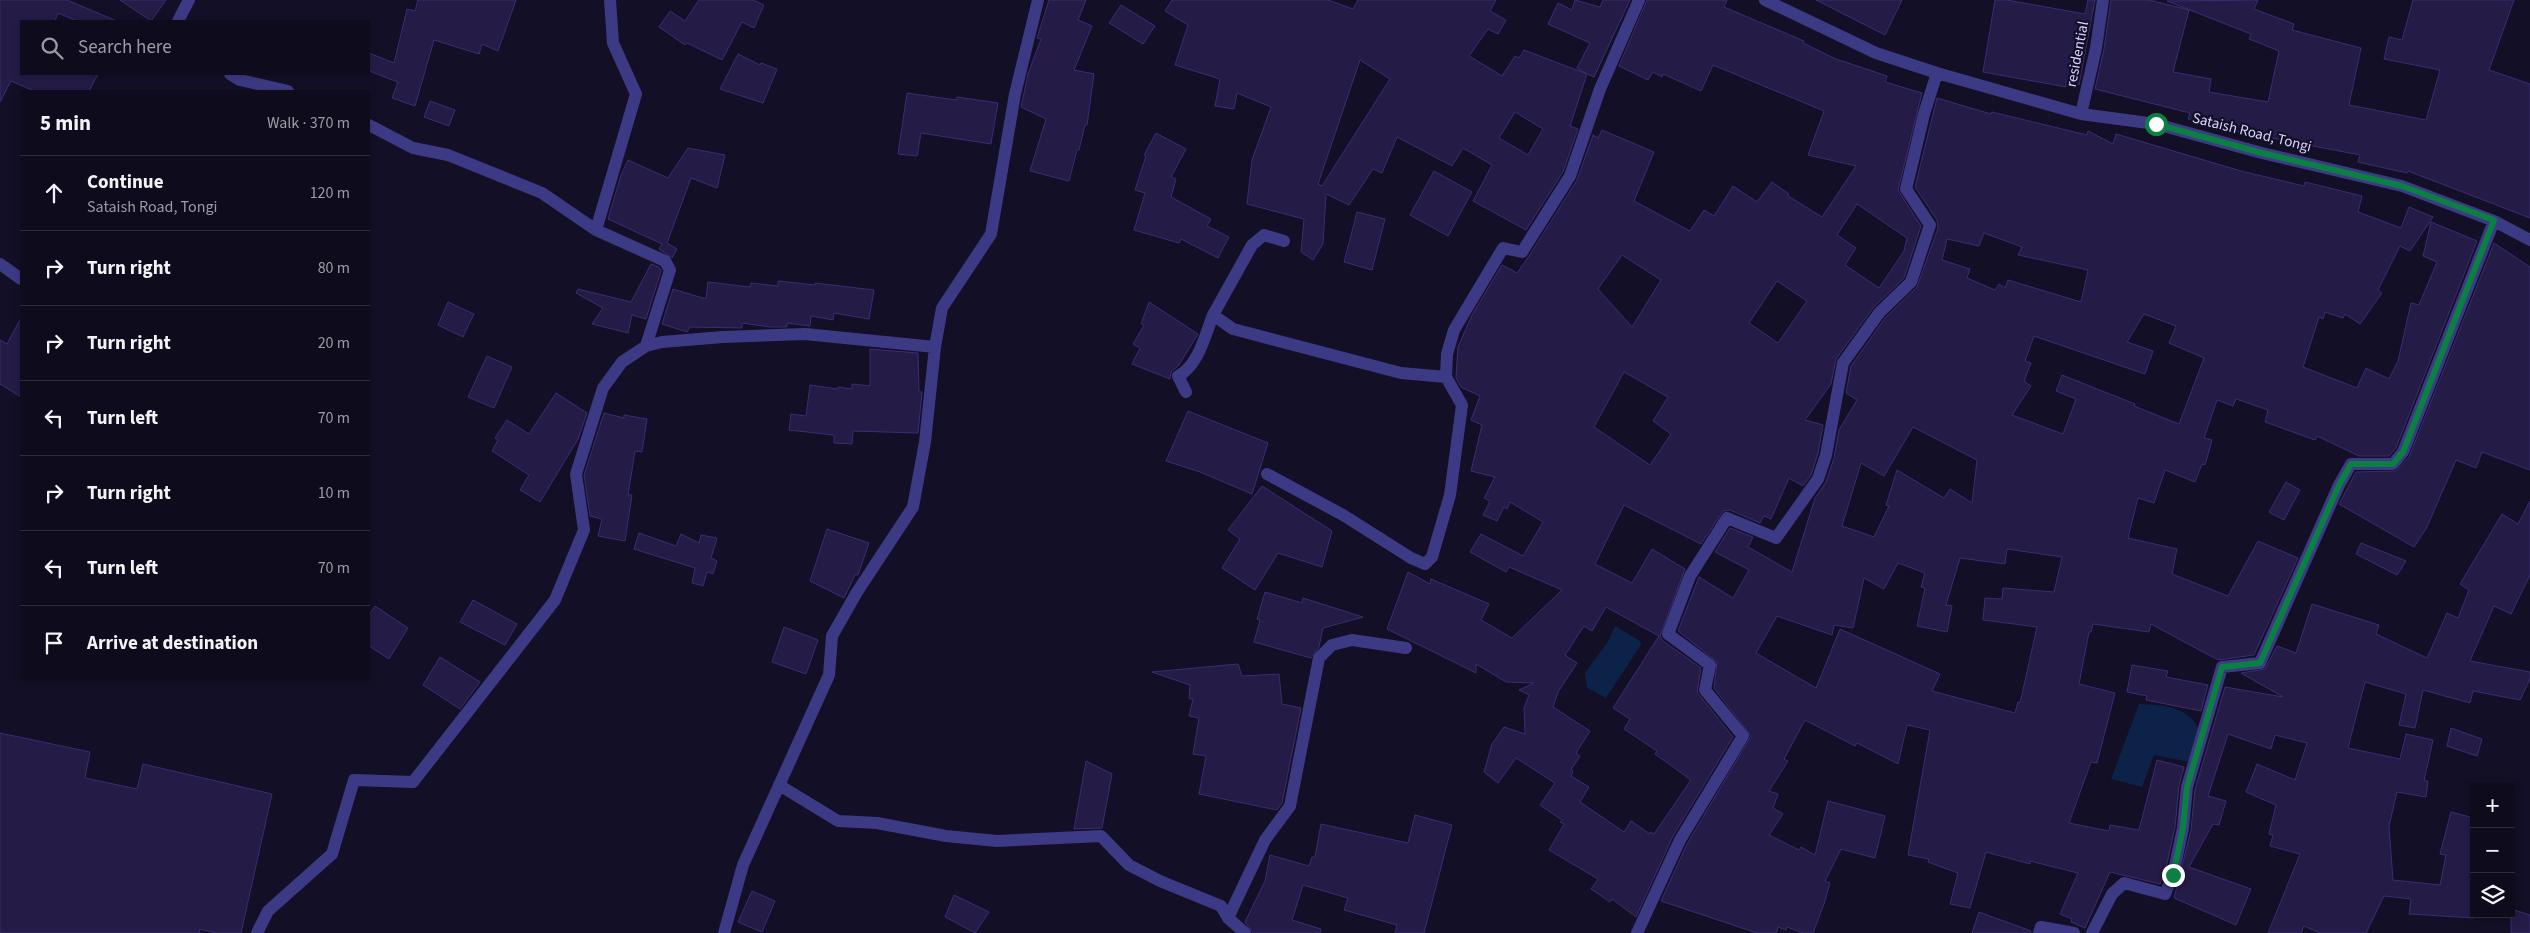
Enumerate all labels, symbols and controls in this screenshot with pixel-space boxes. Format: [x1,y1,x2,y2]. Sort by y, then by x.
street label: residential [2061,19,2094,89]
search box [20,20,370,75]
icon: search [38,34,66,62]
text: Search here [78,34,172,61]
street label: Sataish Road, Tongi [2190,107,2314,157]
text: 5 min [40,108,91,138]
text: Walk · 370 m [267,112,350,134]
route start [2145,113,2168,136]
text: Continue [87,169,164,196]
icon: ahead [40,179,68,207]
text: 120 m [310,182,350,204]
text: Sataish Road, Tongi [87,196,218,218]
icon: right [40,254,68,282]
text: Turn right [87,255,171,282]
text: 80 m [318,257,350,279]
icon: right [40,329,68,357]
text: Turn right [87,330,171,357]
text: 20 m [318,332,350,354]
icon: left [40,404,68,432]
text: Turn left [87,405,158,432]
text: 70 m [318,407,350,429]
icon: right [40,479,68,507]
text: Turn right [87,480,171,507]
text: 10 m [318,482,350,504]
icon: left [40,554,68,582]
text: Turn left [87,555,158,582]
text: 70 m [318,557,350,579]
icon: arrive [40,629,68,657]
text: Arrive at destination [87,630,258,657]
map controls [2470,783,2515,918]
button: + [2470,783,2515,828]
button: − [2470,828,2515,873]
route end [2162,864,2185,887]
button: layers [2470,873,2515,918]

